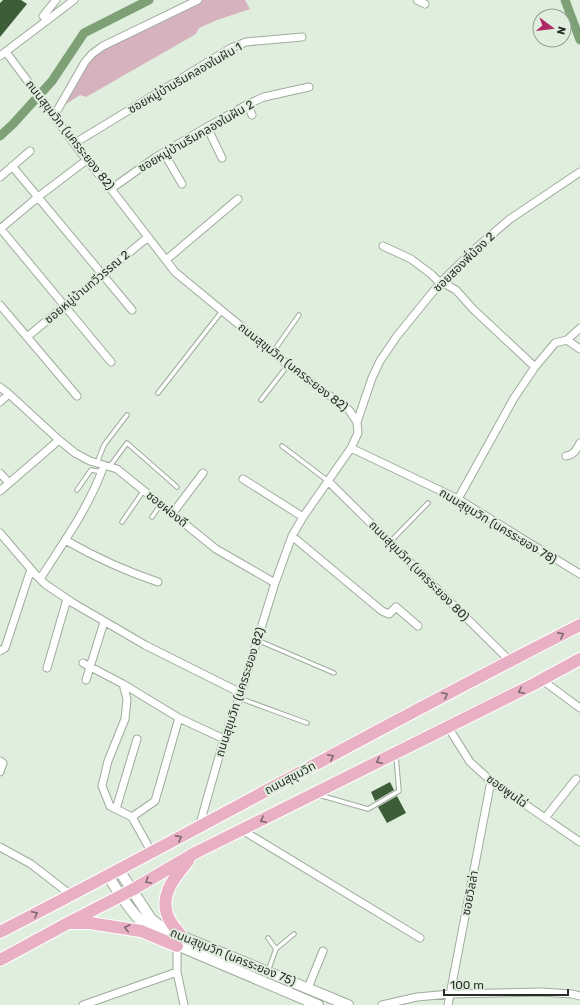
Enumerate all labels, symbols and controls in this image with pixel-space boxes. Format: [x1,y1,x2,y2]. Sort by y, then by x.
north arrow [532,8,572,48]
text: N [554,25,568,36]
street label: ซอยหมู่บ้านริมคลองในฝัน 1 [125,40,245,116]
street label: ถนนสุขุมวิท (นครระยอง 82) [23,77,117,193]
street label: ซอยหมู่บ้านริมคลองในฝัน 2 [136,97,256,175]
street label: ซอยสองพี่น้อง 2 [429,228,498,295]
street label: ซอยหมู่บ้านทวีวรรณ 2 [42,247,132,327]
street label: ถนนสุขุมวิท (นครระยอง 82) [235,320,351,414]
street label: ถนนสุขุมวิท (นครระยอง 78) [437,485,559,567]
street label: ซอยผ่องดี [143,488,191,530]
street label: ถนนสุขุมวิท (นครระยอง 80) [366,518,472,624]
street label: ถนนสุขุมวิท (นครระยอง 82) [212,625,268,759]
one-way arrow [556,632,564,640]
one-way arrow [517,686,525,693]
one-way arrow [441,693,449,700]
one-way arrow [327,754,334,761]
one-way arrow [376,756,384,764]
street label: ถนนสุขุมวิท [262,759,318,797]
street label: ซอยพูนไฉ่ [484,771,530,811]
one-way arrow [260,815,267,823]
one-way arrow [175,835,182,842]
street label: ซอยวิลล่า [459,869,481,917]
one-way arrow [145,876,153,883]
one-way arrow [30,911,38,919]
one-way arrow [124,924,131,933]
street label: ถนนสุขุมวิท (นครระยอง 75) [168,925,298,989]
scale bar [444,971,568,997]
text: 100 m [450,978,484,992]

